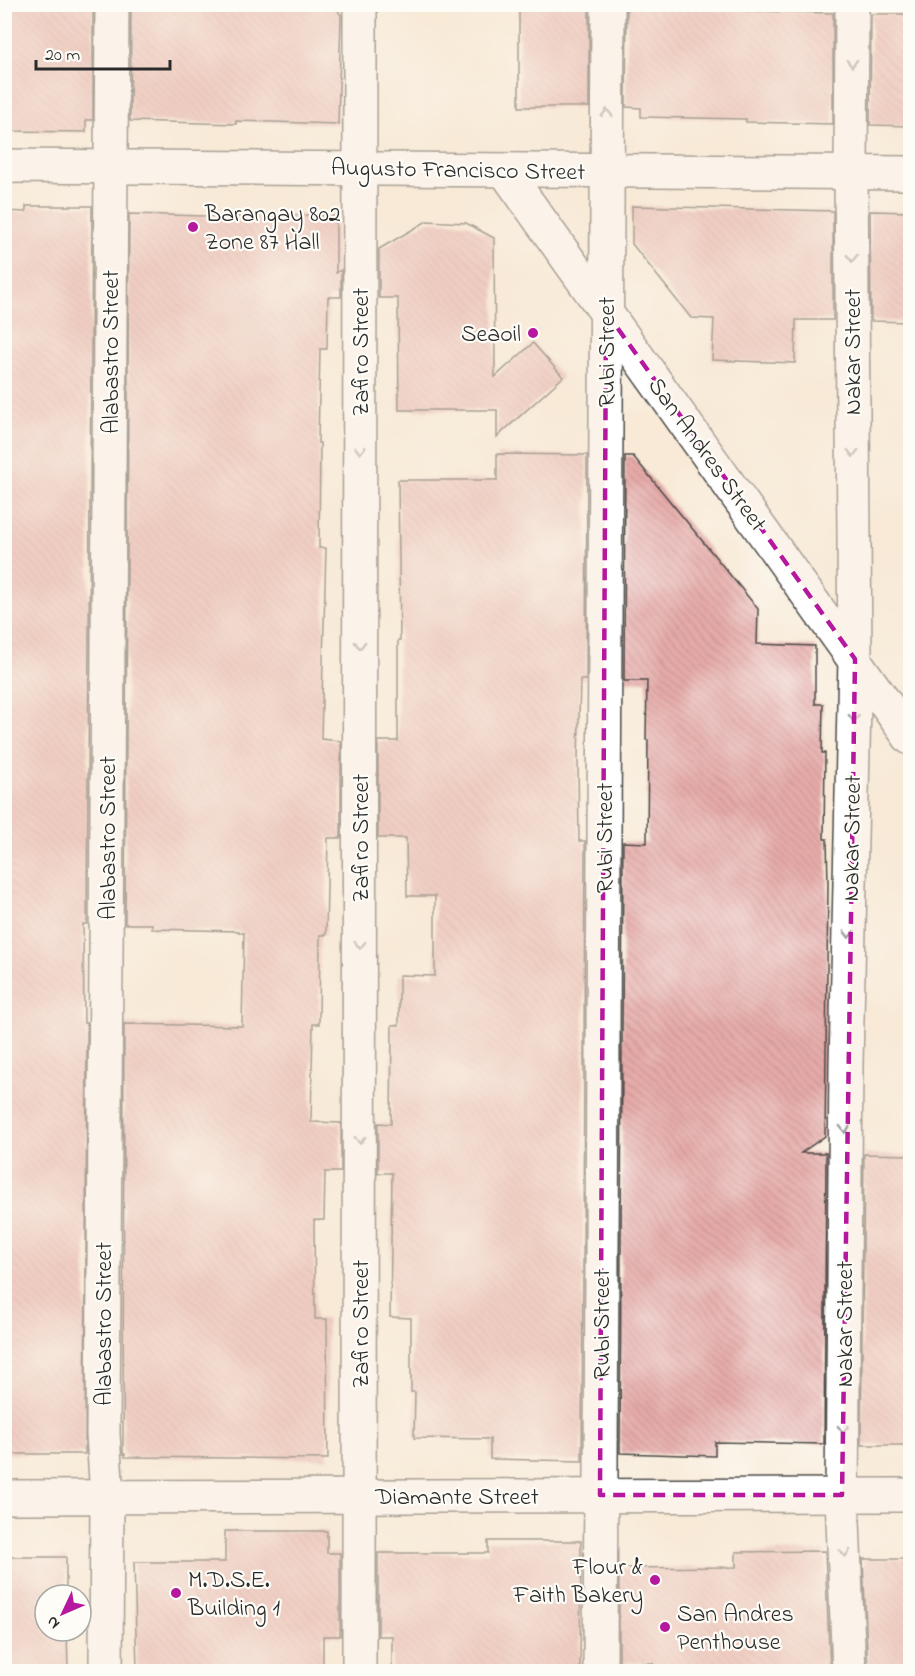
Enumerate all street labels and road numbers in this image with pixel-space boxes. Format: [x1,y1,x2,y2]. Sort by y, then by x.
street label: Augusto Francisco Street [331,152,585,191]
street label: Alabastro Street [95,270,130,434]
street label: Zafiro Street [345,288,380,416]
street label: Nakar Street [837,289,872,415]
street label: Rubi Street [591,297,626,407]
street label: San Andres Street [638,371,774,540]
street label: Alabastro Street [92,756,127,920]
street label: Zafiro Street [345,774,380,902]
street label: Nakar Street [835,774,872,902]
street label: Rubi Street [589,783,624,893]
street label: Alabastro Street [88,1242,123,1406]
street label: Zafiro Street [345,1260,380,1388]
street label: Nakar Street [829,1261,864,1387]
street label: Rubi Street [586,1269,621,1379]
street label: Diamante Street [374,1481,539,1516]

